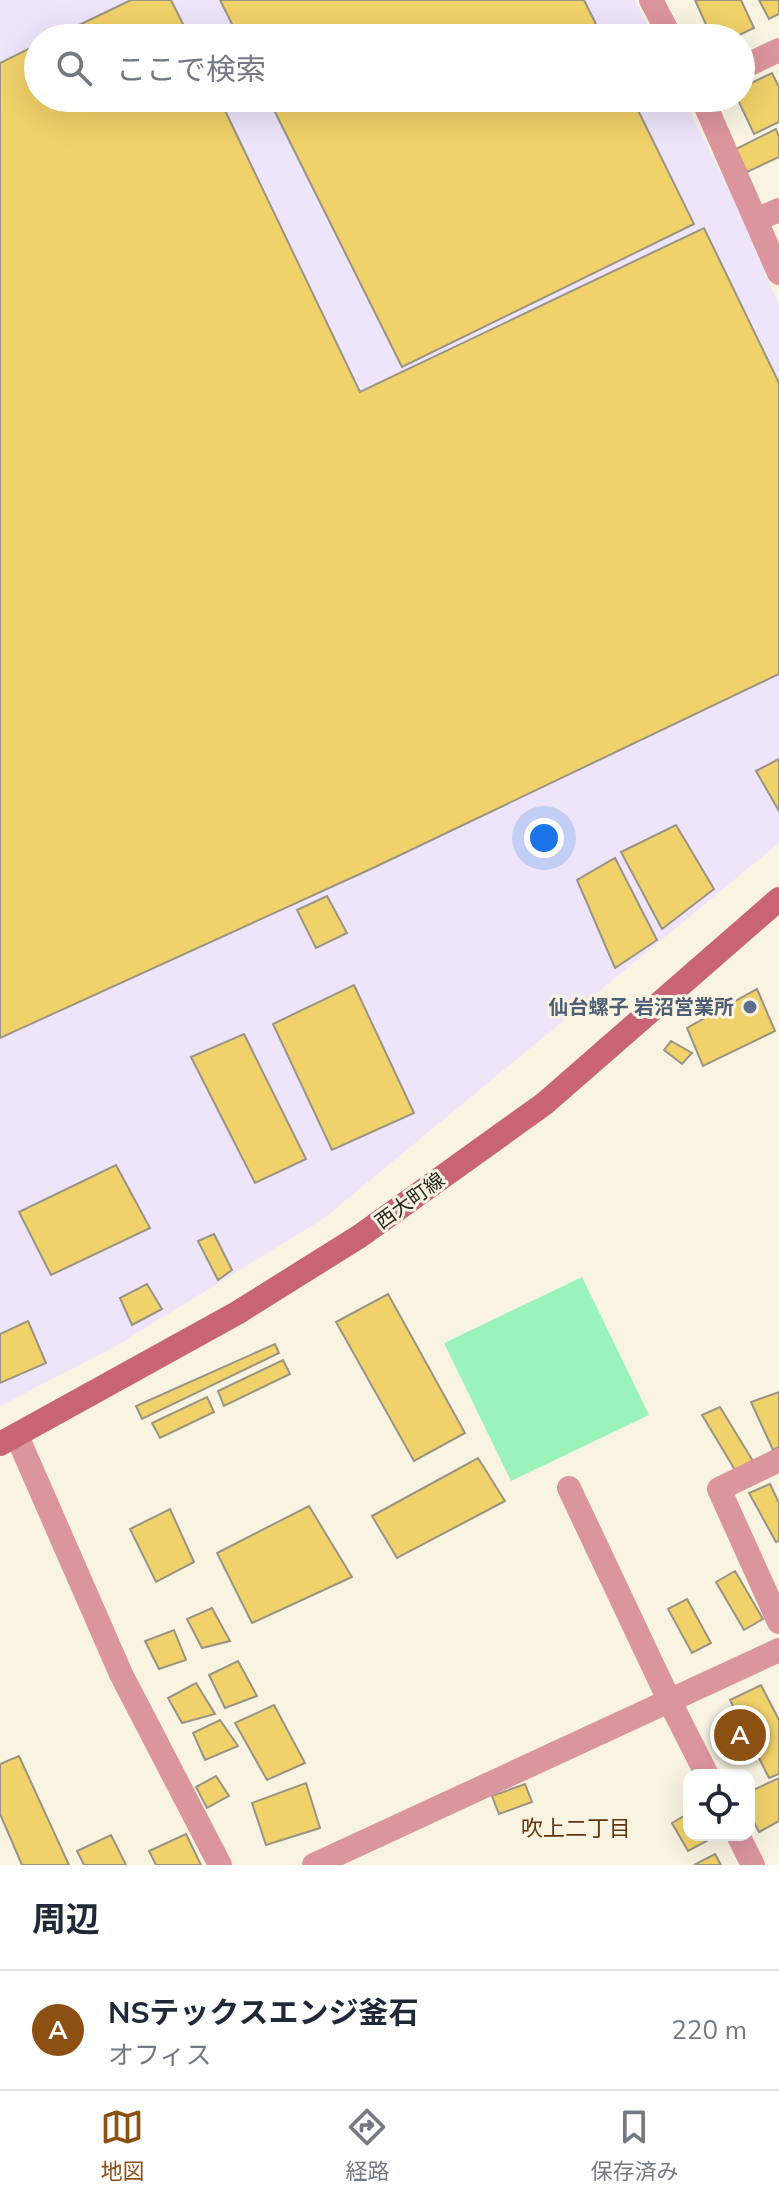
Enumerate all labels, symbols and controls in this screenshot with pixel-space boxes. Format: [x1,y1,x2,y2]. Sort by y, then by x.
search box [24,24,755,112]
icon: search [52,46,96,90]
text: ここで検索 [116,50,266,91]
your location [524,818,564,858]
place label: 仙台螺子 岩沼営業所 [549,994,734,1021]
marker: 仙台螺子 岩沼営業所 [741,998,759,1016]
street label: 西大町線 [370,1167,450,1235]
pin: A [714,1705,766,1765]
map controls [683,1769,755,1841]
button: locate [683,1769,755,1841]
district label: 吹上二丁目 [521,1814,631,1844]
text: 周辺 [32,1897,100,1943]
text: NSテックスエンジ釜石 [108,1993,418,2034]
text: A [48,2013,68,2048]
text: 220 m [671,2013,747,2048]
text: オフィス [108,2038,211,2073]
tab: 地図 [100,2105,145,2187]
tab: 経路 [345,2105,390,2187]
tab: 保存済み [590,2105,679,2187]

